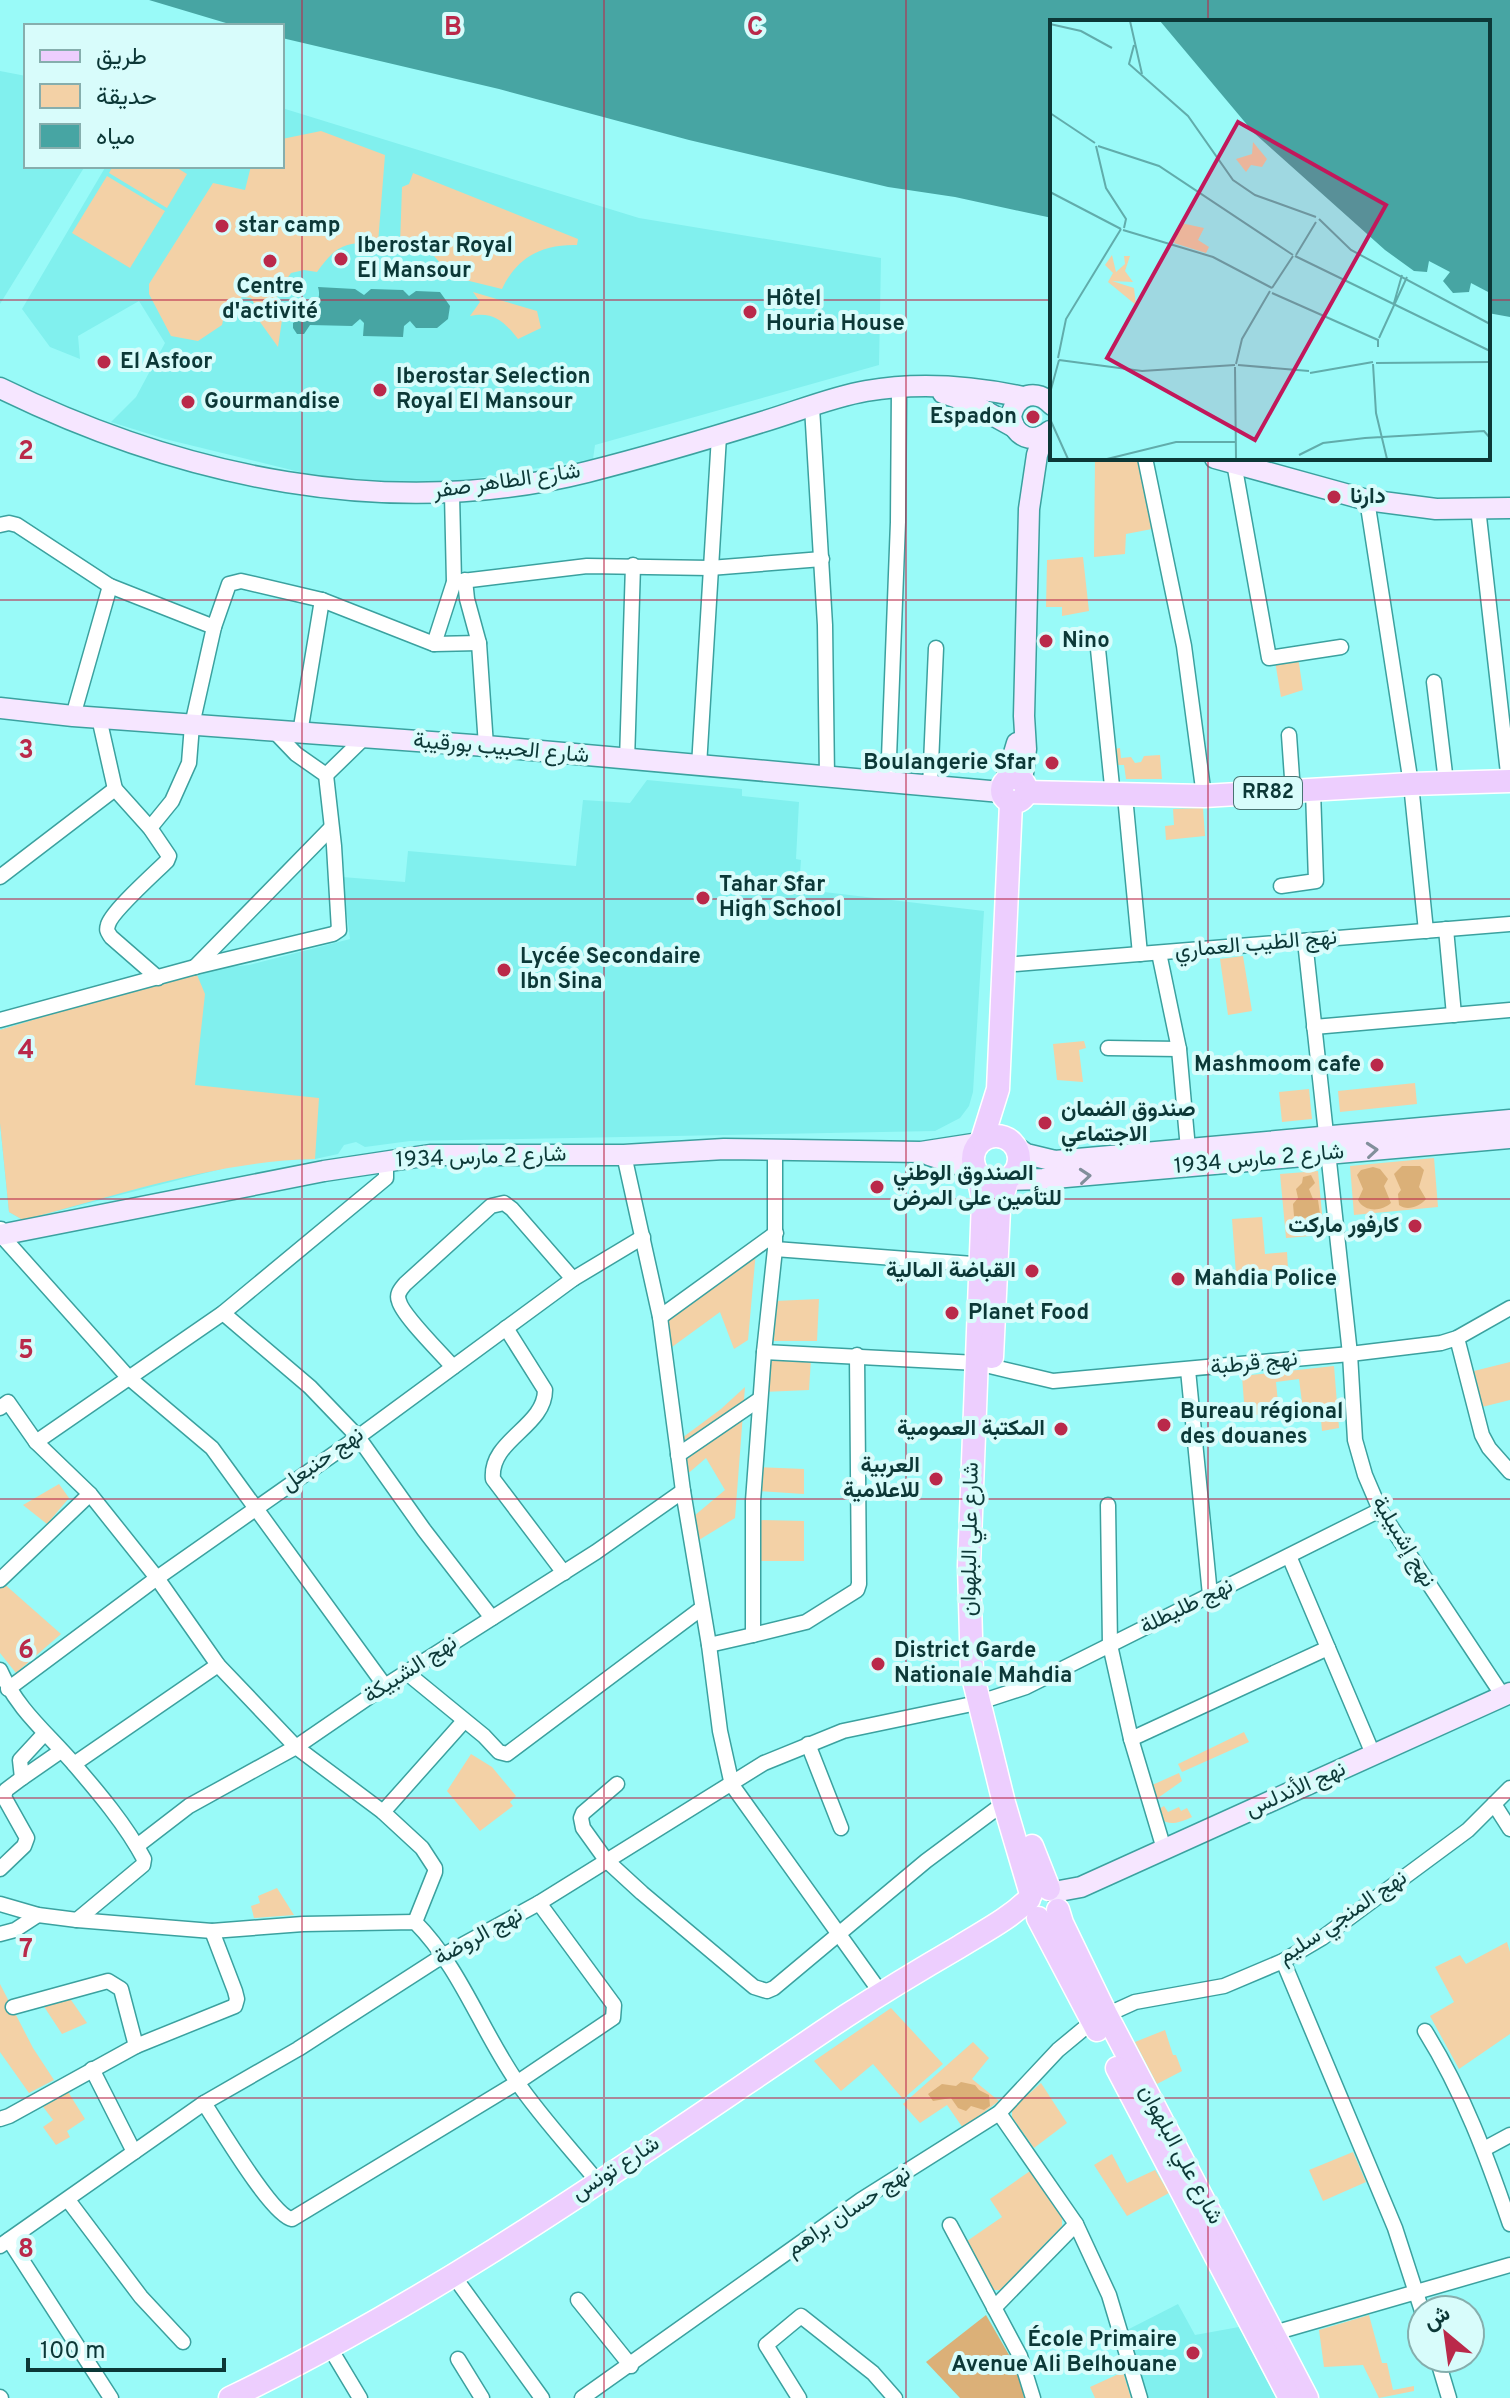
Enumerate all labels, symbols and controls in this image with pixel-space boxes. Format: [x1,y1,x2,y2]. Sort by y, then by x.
text: B [444,12,462,45]
text: C [747,12,763,45]
inset map [1050,20,1490,460]
legend [24,24,284,168]
text: طريق [96,43,147,73]
text: حديقة [96,83,157,113]
text: مياه [96,123,135,153]
place label: star camp [238,213,340,240]
marker: star camp [213,217,231,235]
place label: Iberostar Royal El Mansour [357,233,513,285]
marker: Iberostar Royal El Mansour [332,250,350,268]
marker: Centre d'activité [261,252,279,270]
place label: Centre d'activité [222,274,318,326]
place label: Hôtel Houria House [766,286,905,338]
marker: Hôtel Houria House [741,303,759,321]
place label: El Asfoor [120,349,213,376]
marker: El Asfoor [95,353,113,371]
place label: Iberostar Selection Royal El Mansour [396,364,591,416]
marker: Iberostar Selection Royal El Mansour [371,381,389,399]
place label: Gourmandise [204,389,340,416]
marker: Gourmandise [179,393,197,411]
place label: Espadon [930,404,1017,431]
marker: Espadon [1024,408,1042,426]
text: 2 [18,436,34,469]
street label: شارع الطاهر صفر [431,458,582,506]
place label: دارنا [1350,484,1386,511]
marker: دارنا [1325,488,1343,506]
place label: Nino [1062,628,1110,655]
marker: Nino [1037,632,1055,650]
street label: شارع الحبيب بورقيبة [412,728,590,770]
text: 3 [18,735,34,768]
place label: Boulangerie Sfar [863,750,1036,777]
marker: Boulangerie Sfar [1043,754,1061,772]
road number: RR82 [1234,777,1302,809]
place label: Tahar Sfar High School [719,872,842,924]
marker: Tahar Sfar High School [694,889,712,907]
street label: نهج الطيب العماري [1174,924,1339,969]
place label: Lycée Secondaire Ibn Sina [520,944,701,996]
marker: Lycée Secondaire Ibn Sina [495,961,513,979]
text: 4 [18,1035,34,1068]
place label: Mashmoom cafe [1194,1052,1361,1079]
marker: Mashmoom cafe [1368,1056,1386,1074]
place label: صندوق الضمان الاجتماعي [1061,1097,1196,1152]
marker: صندوق الضمان الاجتماعي [1036,1114,1054,1132]
street label: شارع 2 مارس 1934 [1173,1139,1345,1181]
street label: شارع 2 مارس 1934 [395,1142,567,1174]
one-way arrow [1366,1142,1379,1159]
place label: الصندوق الوطني للتأمين على المرض [893,1161,1062,1213]
one-way arrow [1079,1167,1092,1184]
marker: الصندوق الوطني للتأمين على المرض [868,1178,886,1196]
place label: كارفور ماركت [1288,1213,1399,1240]
marker: كارفور ماركت [1406,1217,1424,1235]
place label: القباضة المالية [886,1258,1016,1285]
marker: القباضة المالية [1023,1262,1041,1280]
place label: Mahdia Police [1194,1266,1337,1293]
marker: Mahdia Police [1169,1270,1187,1288]
place label: Planet Food [968,1300,1089,1327]
marker: Planet Food [943,1304,961,1322]
text: 5 [18,1335,34,1368]
street label: نهج قرطبة [1209,1346,1299,1382]
place label: Bureau régional des douanes [1180,1399,1344,1451]
place label: المكتبة العمومية [897,1416,1045,1443]
marker: Bureau régional des douanes [1155,1416,1173,1434]
marker: المكتبة العمومية [1052,1420,1070,1438]
street label: نهج حنبعل [276,1422,370,1498]
place label: العربية للاعلامية [843,1453,920,1505]
street label: شارع علي البلهوان [956,1462,989,1616]
marker: العربية للاعلامية [927,1470,945,1488]
street label: نهج إشبيلية [1365,1491,1441,1593]
street label: نهج طليطلة [1136,1573,1238,1641]
street label: نهج الشبيكة [359,1630,463,1710]
text: 6 [18,1635,34,1668]
place label: District Garde Nationale Mahdia [894,1638,1072,1690]
marker: District Garde Nationale Mahdia [869,1655,887,1673]
street label: نهج الأندلس [1241,1755,1350,1824]
street label: نهج المنجي سليم [1273,1865,1414,1974]
street label: نهج الروضة [430,1902,528,1972]
text: 7 [19,1934,33,1967]
street label: شارع علي البلهوان [1129,2081,1228,2231]
street label: شارع تونس [567,2131,665,2207]
street label: نهج حسان براهم [782,2160,916,2264]
text: 8 [18,2234,34,2267]
north arrow [1406,2294,1486,2374]
text: ش [1419,2300,1456,2337]
scale bar [28,2322,224,2372]
place label: École Primaire Avenue Ali Belhouane [951,2325,1177,2379]
text: 100 m [40,2337,106,2367]
marker: École Primaire Avenue Ali Belhouane [1184,2344,1202,2362]

